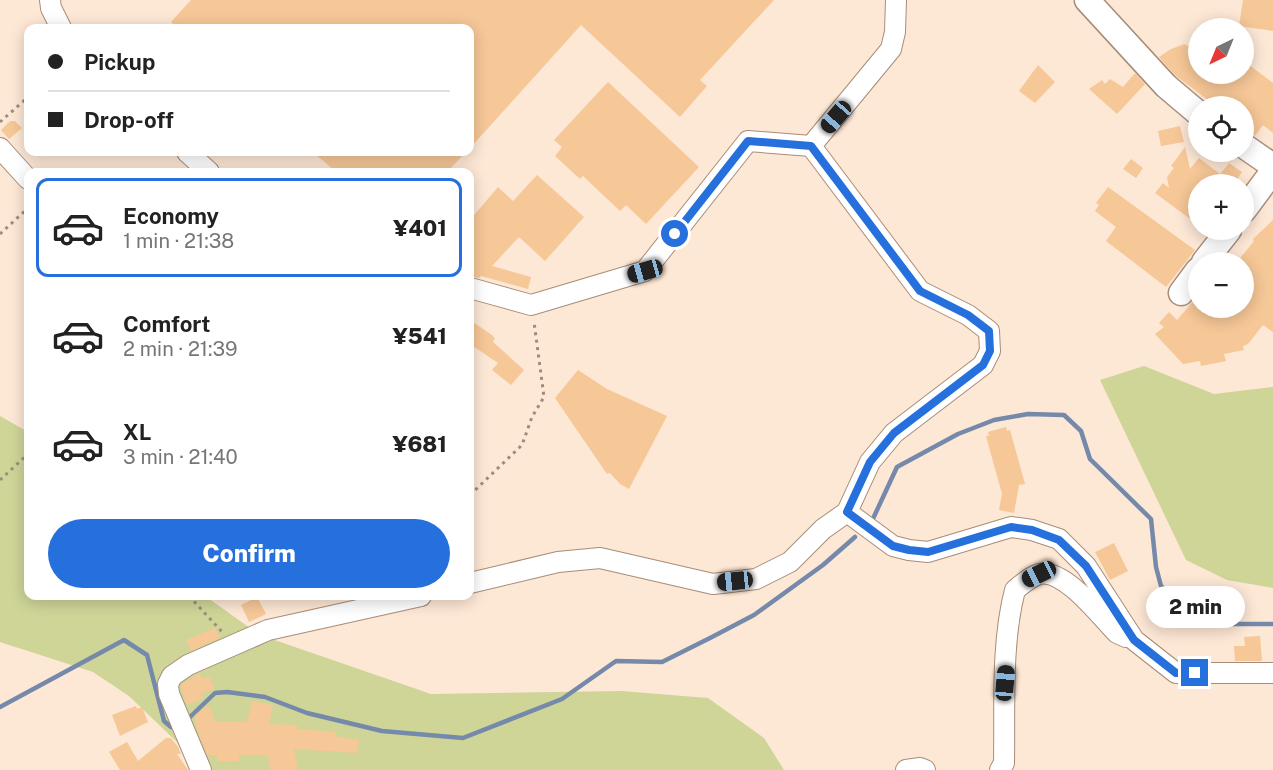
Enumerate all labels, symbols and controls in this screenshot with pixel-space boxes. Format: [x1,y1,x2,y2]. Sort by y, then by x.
north arrow [1188,18,1254,84]
map controls [1188,18,1254,318]
text: Pickup [84,49,155,75]
button: locate [1188,96,1254,162]
car [817,98,855,136]
text: Drop-off [84,107,174,133]
button: + [1188,174,1254,240]
icon: car [51,201,105,255]
text: Economy [123,203,219,229]
text: ¥401 [393,215,447,241]
route start [661,220,688,247]
text: 1 min · 21:38 [123,229,234,253]
button: − [1188,252,1254,318]
car [625,257,665,285]
icon: car [51,309,105,363]
text: Comfort [123,311,210,337]
text: ¥541 [392,323,447,349]
text: 2 min · 21:39 [123,337,237,361]
icon: car [51,417,105,471]
text: XL [123,419,151,445]
text: ¥681 [393,431,447,457]
text: 3 min · 21:40 [123,445,238,469]
button: Confirm [48,519,450,588]
car [1019,558,1059,590]
car [716,570,754,592]
callout: 2 min [1146,586,1244,628]
text: 2 min [1169,595,1222,619]
route end [1181,659,1208,686]
car [994,664,1016,702]

